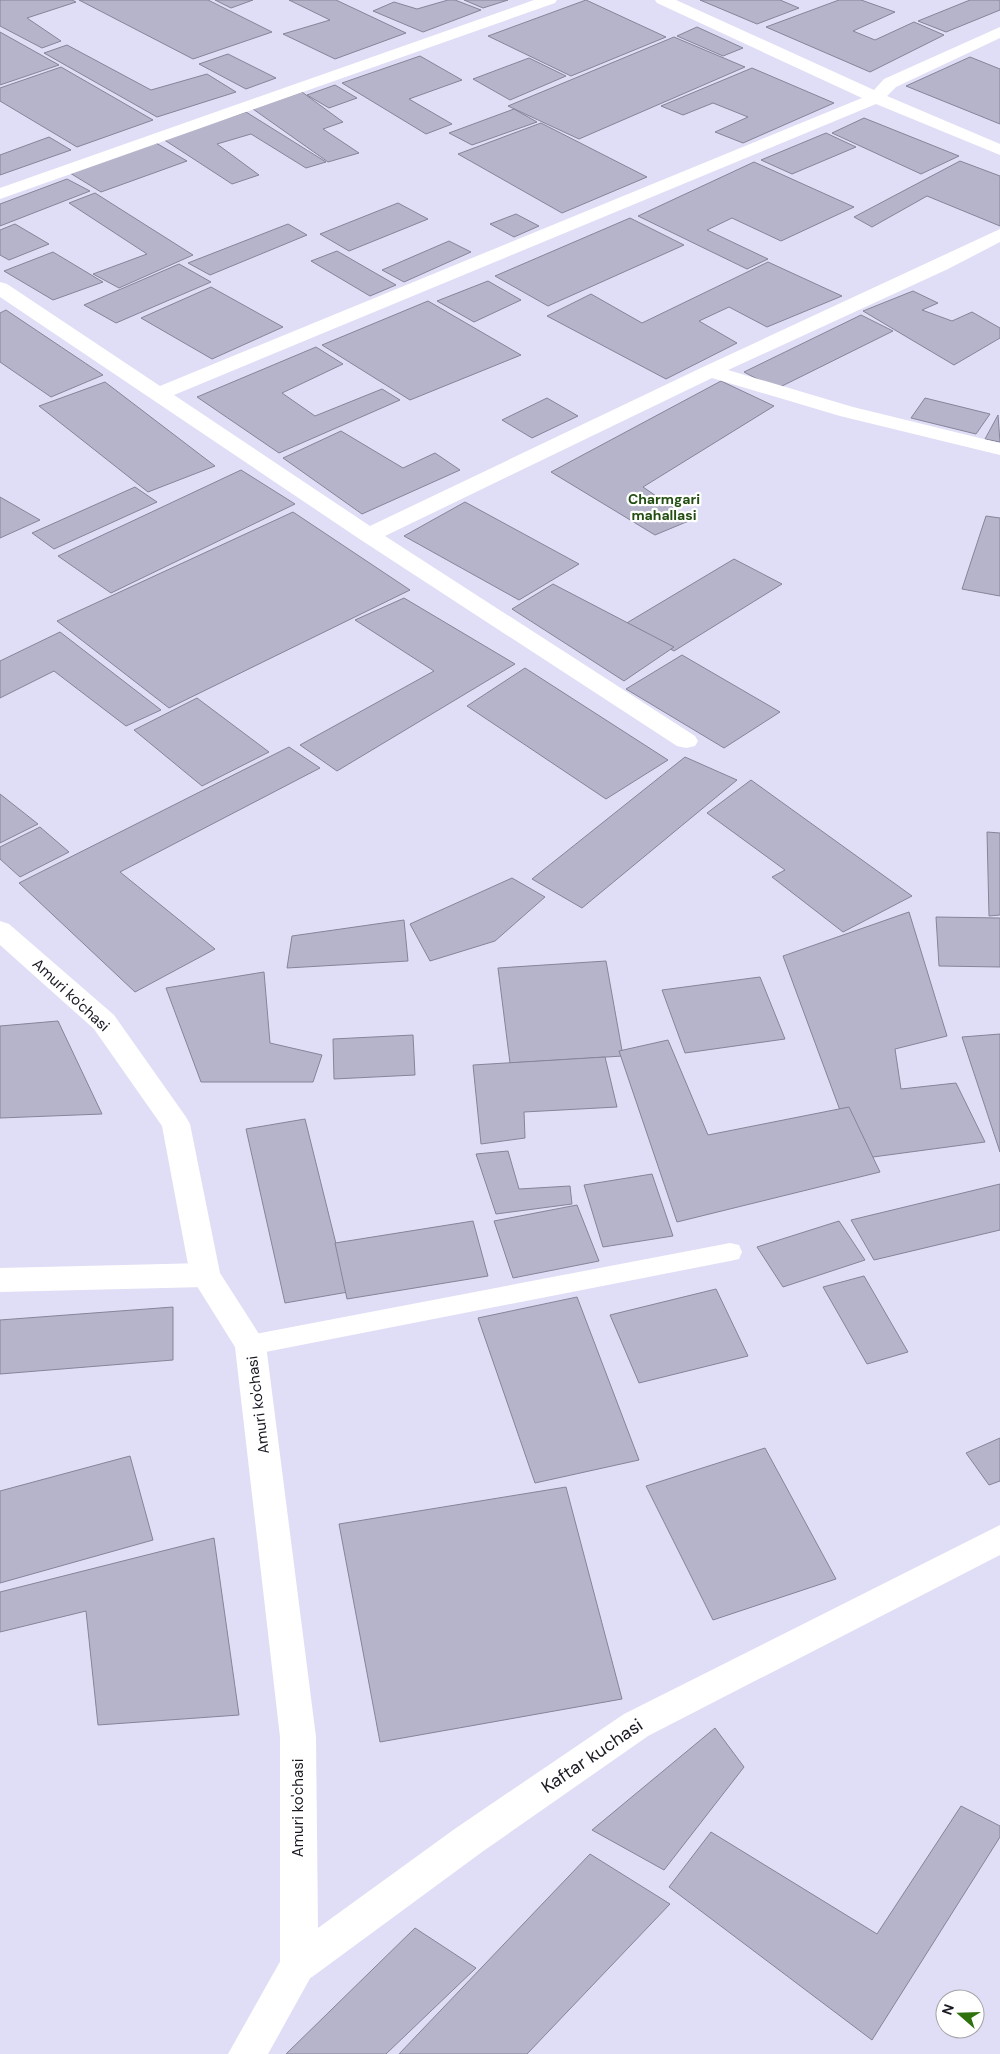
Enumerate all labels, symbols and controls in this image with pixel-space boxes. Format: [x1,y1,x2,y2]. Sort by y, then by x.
district label: Charmgari mahallasi [628,490,700,524]
street label: Amuri ko'chasi [28,954,114,1036]
street label: Amuri ko'chasi [242,1355,274,1455]
street label: Kaftar kuchasi [537,1713,647,1799]
street label: Amuri ko'chasi [288,1759,308,1857]
north arrow [935,1989,985,2039]
text: N [938,2002,958,2017]

